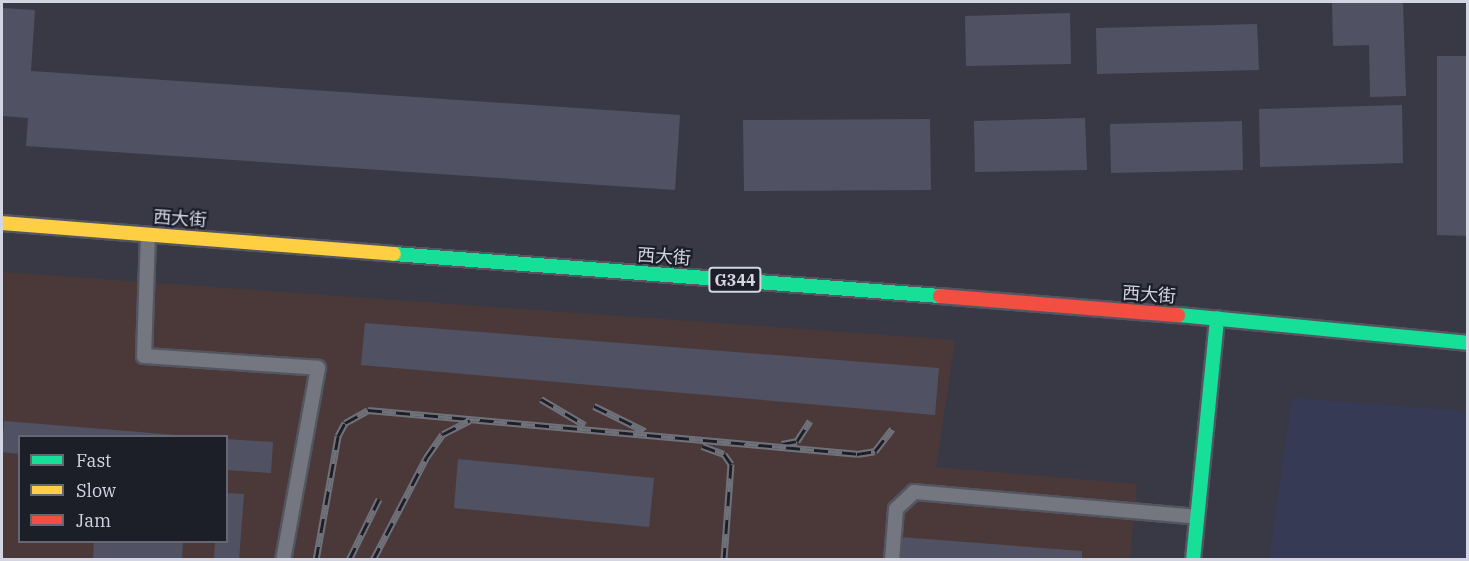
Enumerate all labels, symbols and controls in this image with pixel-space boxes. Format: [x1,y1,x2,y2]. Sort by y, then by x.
street label: 西大街 [152,206,208,232]
street label: 西大街 [636,244,692,270]
road number: G344 [708,267,762,293]
street label: 西大街 [1121,282,1177,308]
legend [18,435,228,543]
text: Fast [76,449,111,472]
text: Slow [76,479,116,502]
text: Jam [76,509,111,532]

